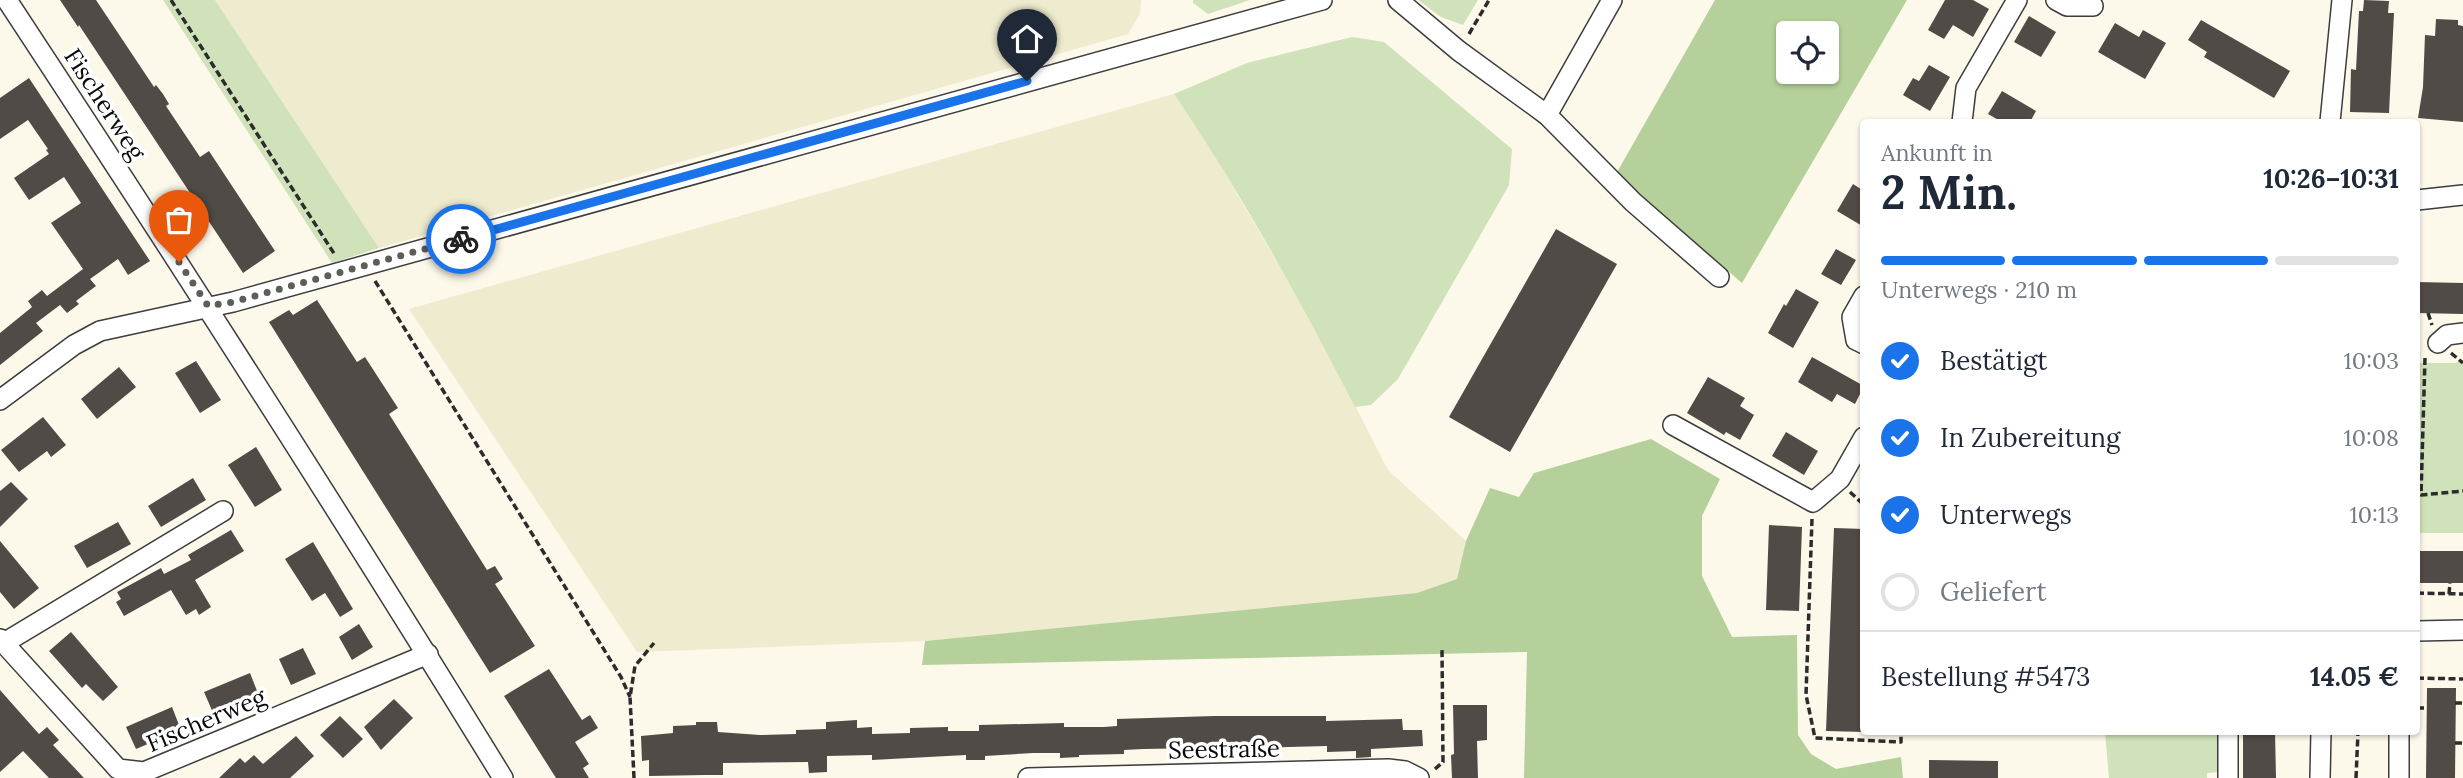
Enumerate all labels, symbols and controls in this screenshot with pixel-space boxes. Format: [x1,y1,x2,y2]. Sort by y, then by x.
pin [997,9,1057,81]
icon: home [1008,20,1046,58]
map controls [1776,21,1839,84]
button: locate [1776,21,1839,84]
street label: Fischerweg [57,42,153,166]
text: Ankunft in [1881,138,1993,167]
text: 10:26–10:31 [2263,162,2399,195]
text: 2 Min. [1881,163,2017,222]
pin [149,190,209,262]
icon: bag [160,201,198,239]
courier [426,204,496,274]
icon: bike [442,220,480,258]
text: Unterwegs · 210 m [1881,275,2077,304]
icon: check [1881,342,1919,380]
text: Bestätigt [1940,344,2047,377]
text: 10:03 [2344,346,2399,375]
icon: check [1881,419,1919,457]
text: In Zubereitung [1940,421,2120,454]
text: 10:08 [2343,423,2399,452]
icon: check [1881,496,1919,534]
text: Unterwegs [1940,498,2072,531]
text: 10:13 [2349,500,2399,529]
text: Geliefert [1940,575,2047,608]
text: Bestellung #5473 [1881,660,2090,693]
text: 14.05 € [2310,660,2399,693]
street label: Fischerweg [142,681,271,759]
street label: Seestraße [1168,733,1280,765]

